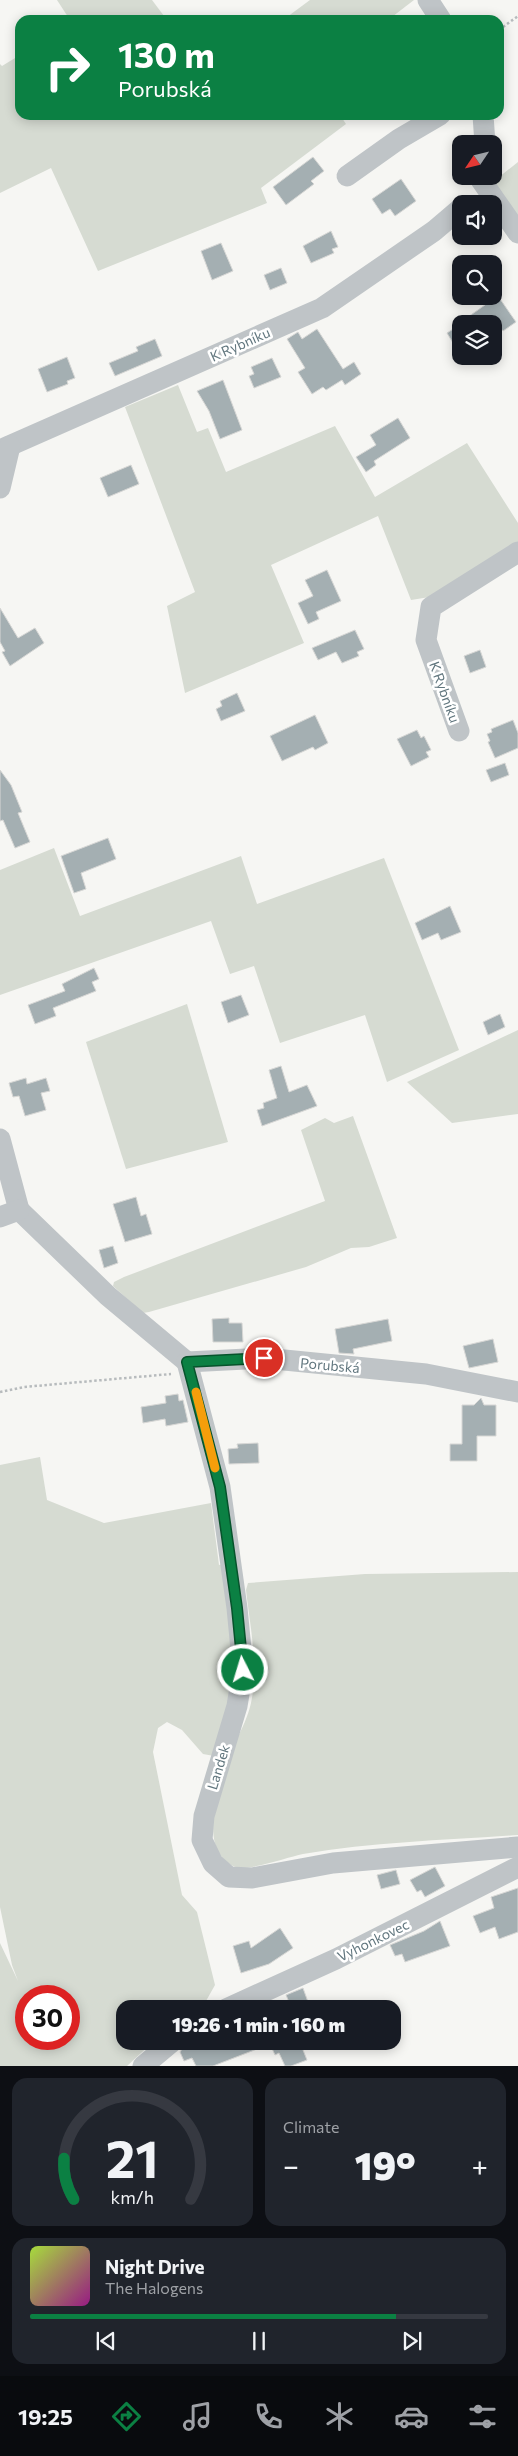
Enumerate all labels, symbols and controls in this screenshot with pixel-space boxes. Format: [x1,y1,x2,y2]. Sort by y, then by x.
text: 130 m [118,32,215,75]
icon: right [35,35,100,100]
text: Porubská [118,75,212,102]
north arrow [452,135,502,185]
map controls [452,135,502,365]
button: sound [452,195,502,245]
button: search [452,255,502,305]
button: layers [452,315,502,365]
street label: K Rybníku [207,323,273,365]
street label: K Rybníku [426,659,464,725]
pin [243,1337,285,1379]
icon: arrive [250,1344,278,1372]
street label: Porubská [300,1354,360,1376]
position arrow [216,1643,268,1695]
street label: Landek [203,1742,233,1792]
street label: Vyhonkovec [334,1915,412,1965]
speed limit sign: 30 [15,1985,80,2050]
text: 19:26 · 1 min · 160 m [172,2013,345,2036]
text: Climate [283,2117,339,2136]
text: 21 [106,2125,159,2189]
text: 19° [355,2141,416,2188]
text: − [283,2148,299,2182]
text: + [472,2148,488,2182]
text: km/h [111,2186,154,2208]
text: Night Drive [105,2255,205,2278]
text: The Halogens [105,2278,203,2297]
icon: previous [92,2327,120,2355]
icon: pause [245,2327,273,2355]
icon: next [398,2327,426,2355]
icon: directions [109,2399,144,2434]
icon: music [180,2399,215,2434]
icon: phone [251,2399,286,2434]
icon: climate [322,2399,357,2434]
icon: car [394,2399,429,2434]
icon: filters [465,2399,500,2434]
text: 19:25 [18,2403,73,2430]

